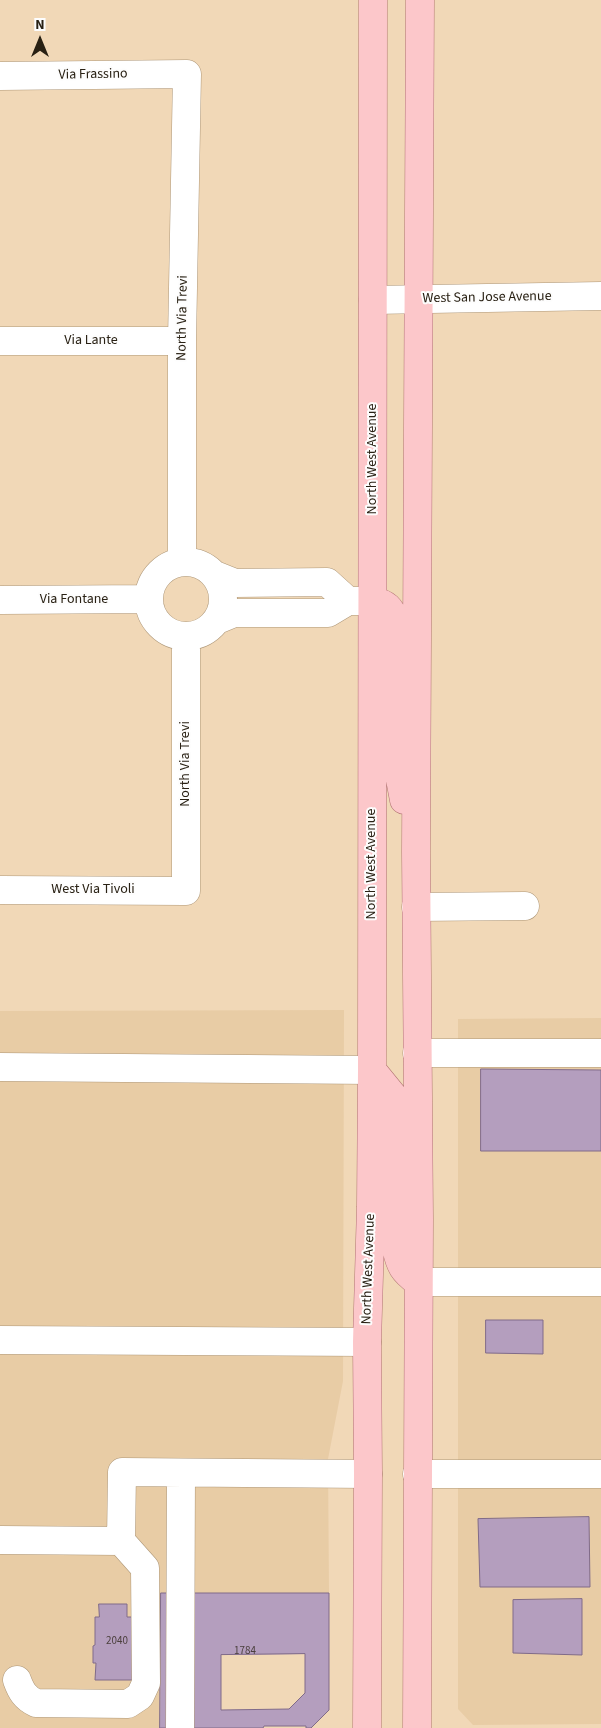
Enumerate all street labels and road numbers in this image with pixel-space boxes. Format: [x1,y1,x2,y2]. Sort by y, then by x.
street label: Via Frassino [58,66,128,84]
street label: North Via Trevi [174,275,192,361]
street label: West San Jose Avenue [422,288,552,308]
street label: Via Lante [64,333,118,349]
street label: North West Avenue [365,404,381,514]
street label: Via Fontane [40,592,108,608]
street label: North Via Trevi [178,721,194,807]
street label: North West Avenue [364,809,380,919]
street label: West Via Tivoli [51,882,135,898]
street label: North West Avenue [359,1213,379,1325]

